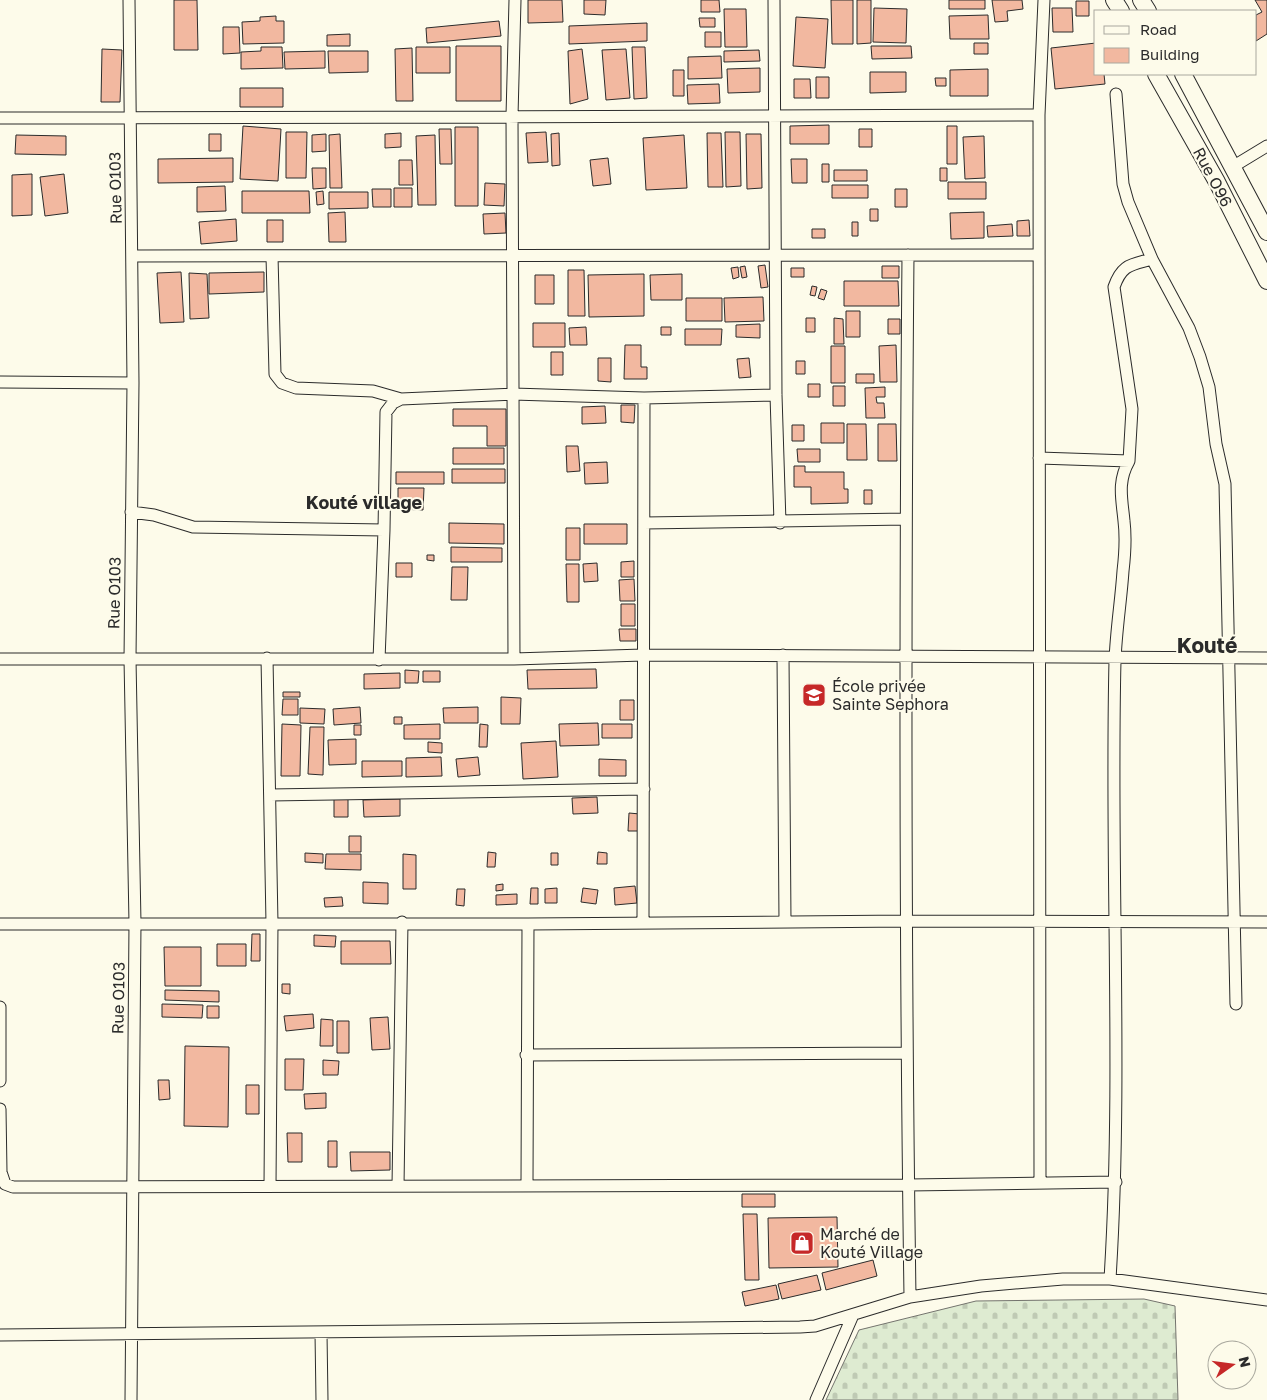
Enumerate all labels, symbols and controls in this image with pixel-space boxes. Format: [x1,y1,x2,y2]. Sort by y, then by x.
legend [1094,10,1257,75]
text: Road [1140,20,1177,38]
text: Building [1140,45,1200,63]
street label: Rue O96 [1189,144,1237,210]
street label: Rue O103 [104,152,126,224]
district label: Kouté village [306,491,423,513]
street label: Rue O103 [103,557,125,629]
district label: Kouté [1177,632,1237,658]
place label: École privée Sainte Sephora [832,676,949,714]
school or university icon: École privée Sainte Sephora [801,682,827,708]
street label: Rue O103 [107,962,129,1034]
place label: Marché de Kouté Village [820,1224,923,1262]
shop icon: Marché de Kouté Village [789,1230,815,1256]
north arrow [1207,1340,1257,1390]
text: N [1236,1355,1255,1369]

